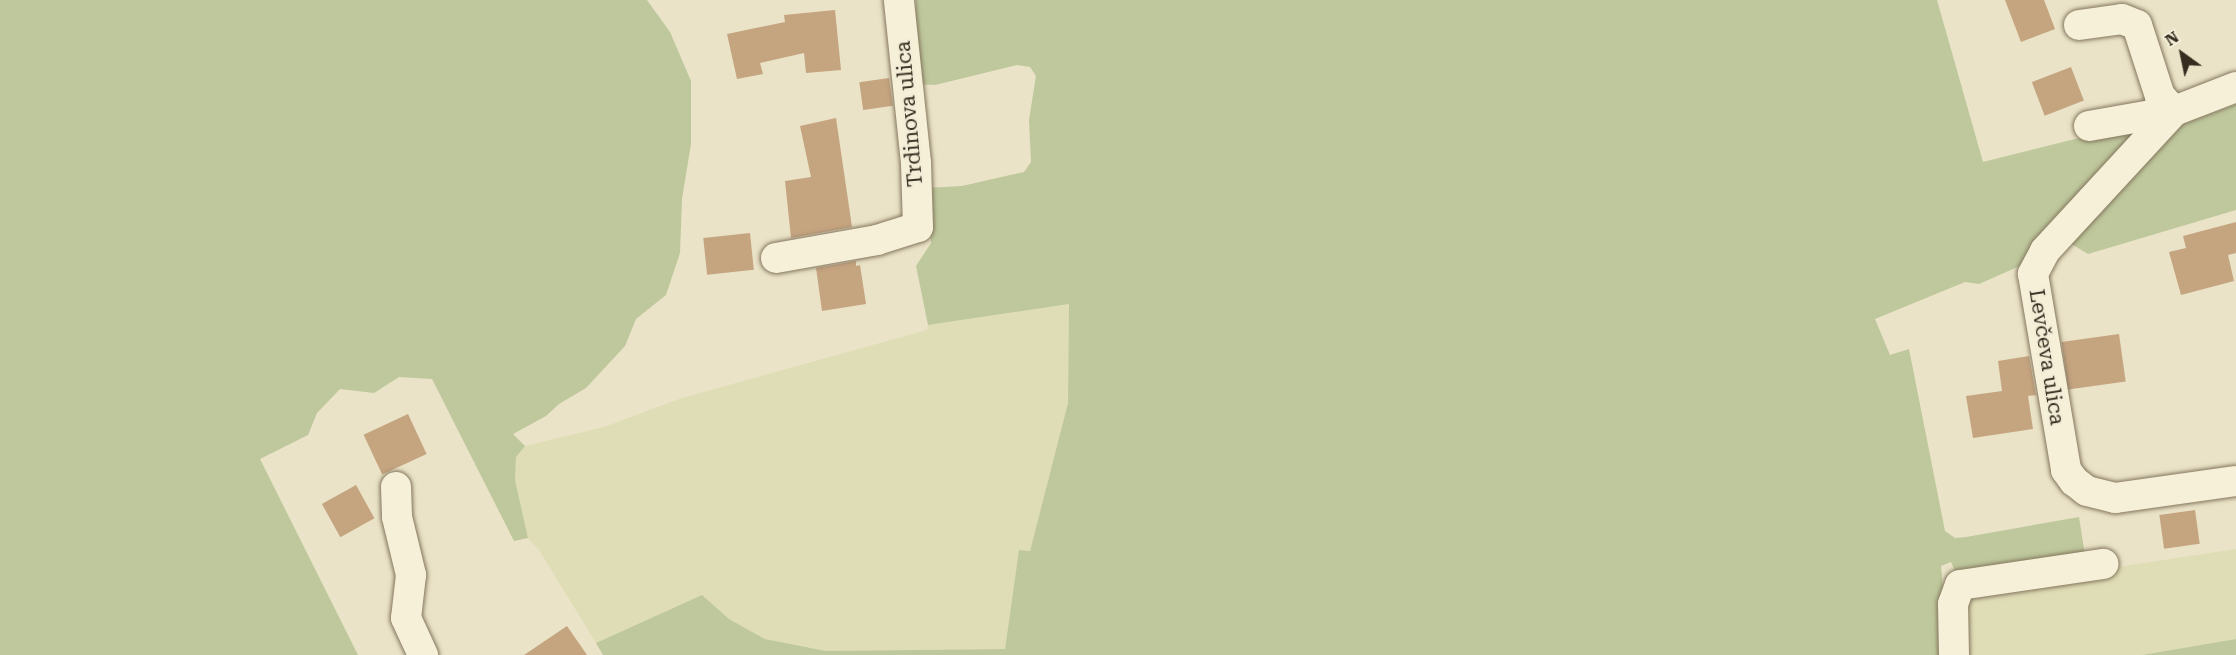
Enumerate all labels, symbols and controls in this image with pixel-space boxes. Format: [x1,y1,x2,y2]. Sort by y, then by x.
north arrow [2152,24,2212,84]
text: N [2162,27,2182,50]
street label: Trdinova ulica [890,40,928,188]
street label: Levčeva ulica [2024,287,2070,427]

